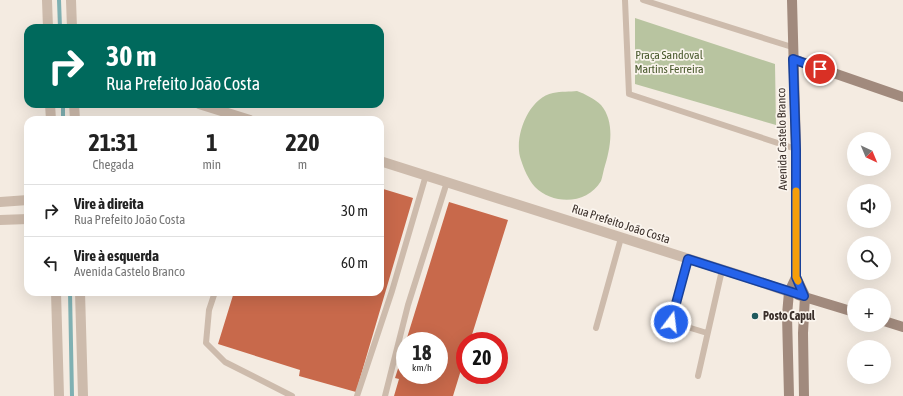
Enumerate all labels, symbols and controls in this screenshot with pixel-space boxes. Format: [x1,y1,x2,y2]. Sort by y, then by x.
icon: right [40,40,92,92]
text: 30 m [106,40,156,72]
park label: Praça Sandoval Martins Ferreira [634,48,704,76]
pin [803,52,837,86]
icon: arrive [809,58,831,80]
text: Rua Prefeito João Costa [106,73,260,94]
street label: Avenida Castelo Branco [774,87,790,190]
text: 21:31 [89,129,138,156]
text: 1 [206,129,217,156]
text: 220 [286,129,319,156]
north arrow [847,132,891,176]
map controls [847,132,891,384]
text: Chegada [92,157,134,172]
text: min [202,157,221,172]
text: m [298,157,307,172]
button: sound [847,184,891,228]
text: Vire à direita [74,195,144,212]
icon: right [40,200,62,222]
street label: Rua Prefeito João Costa [570,201,672,247]
text: 30 m [341,202,368,219]
text: Rua Prefeito João Costa [74,212,185,227]
button: search [847,236,891,280]
text: Vire à esquerda [74,247,159,264]
icon: left [40,252,62,274]
text: 60 m [341,254,368,271]
text: Avenida Castelo Branco [74,264,185,279]
button: + [847,288,891,332]
position arrow [650,301,692,343]
place label: Posto Capul [763,309,816,323]
marker: Posto Capul [750,311,760,321]
speed limit sign: 20 [456,332,508,384]
button: − [847,340,891,384]
text: 18 [413,341,431,364]
text: km/h [412,362,432,373]

